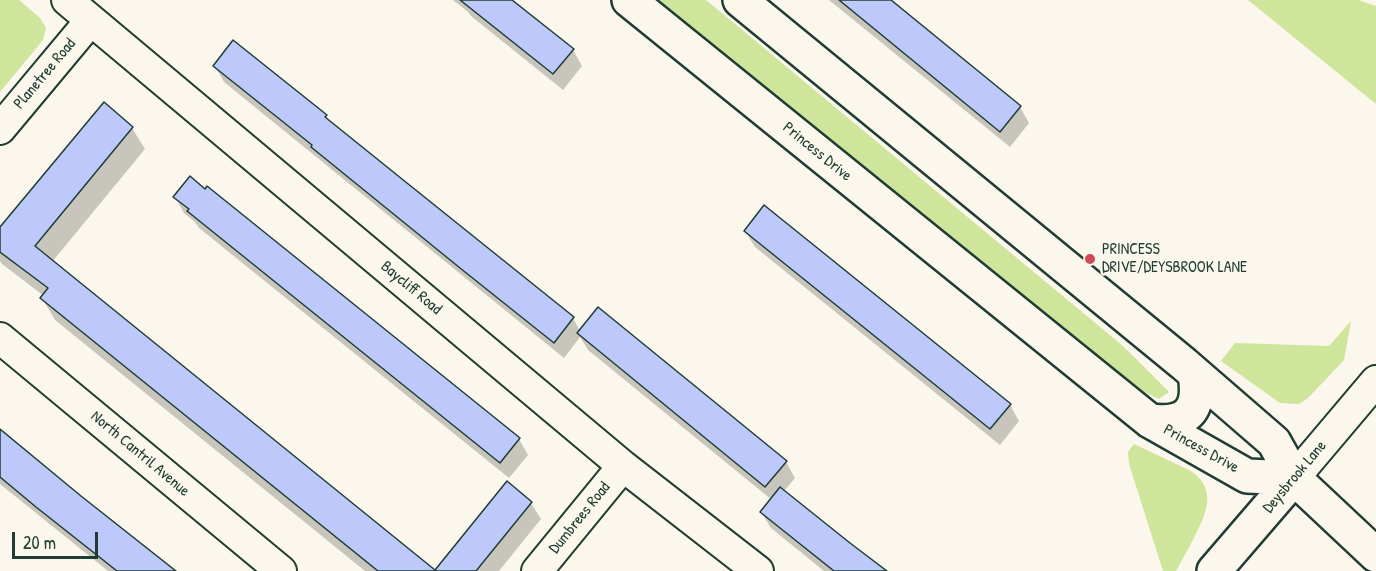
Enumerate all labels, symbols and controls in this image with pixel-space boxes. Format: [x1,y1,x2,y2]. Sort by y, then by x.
street label: Planetree Road [10,35,80,113]
street label: Princess Drive [779,118,855,186]
place label: PRINCESS DRIVE/DEYSBROOK LANE [1102,240,1247,278]
marker: PRINCESS DRIVE/DEYSBROOK LANE [1083,252,1097,266]
street label: Baycliff Road [377,257,445,319]
street label: North Cantril Avenue [87,407,193,501]
street label: Princess Drive [1160,420,1242,478]
street label: Deysbrook Lane [1259,437,1331,517]
street label: Dumbrees Road [545,478,615,558]
scale bar [15,520,100,558]
text: 20 m [23,530,56,555]

